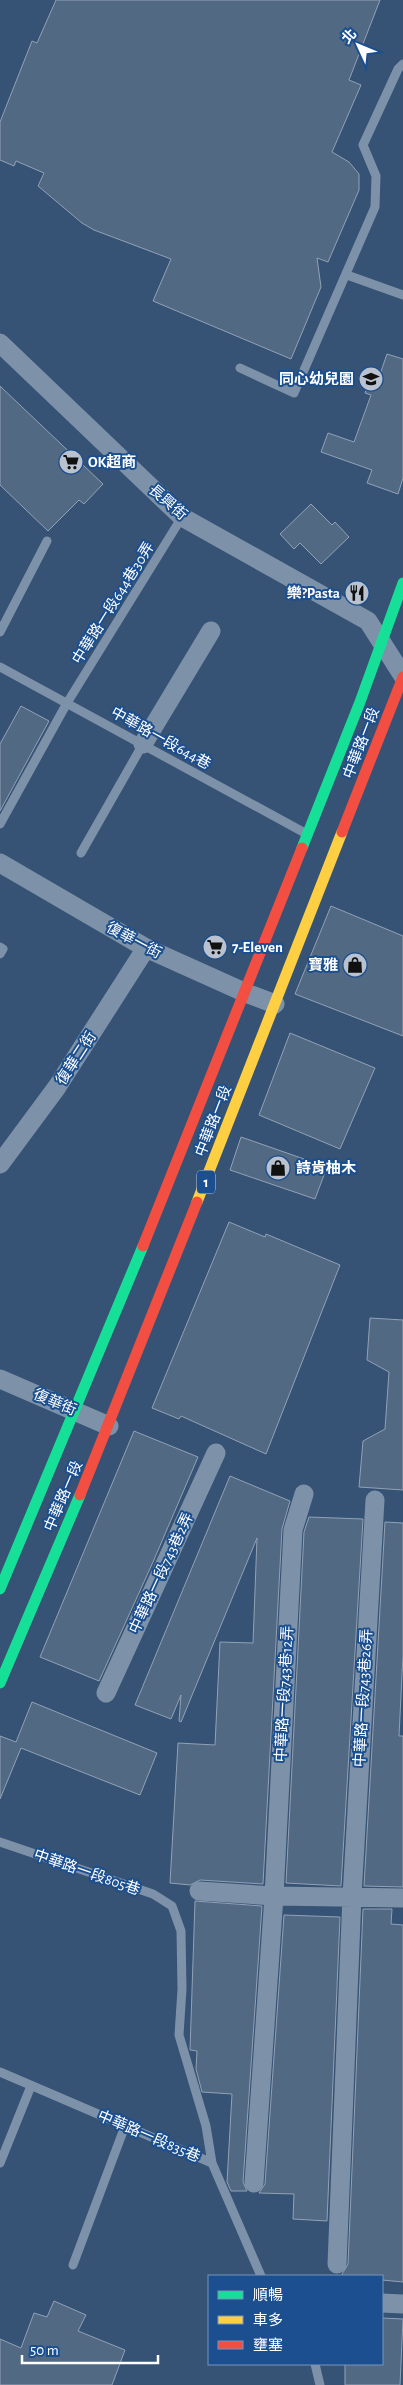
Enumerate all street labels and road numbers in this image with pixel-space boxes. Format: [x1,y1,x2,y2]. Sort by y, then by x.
street label: 長興街 [146,481,190,523]
street label: 中華路一段644巷30弄 [69,539,157,667]
street label: 中華路一段644巷 [108,704,214,772]
street label: 中華路一段 [340,705,382,781]
street label: 復華一街 [104,919,164,961]
street label: 復華二街 [53,1028,99,1088]
street label: 中華路一段 [192,1083,234,1159]
road number: 1 [197,1170,215,1194]
street label: 復華街 [31,1386,79,1418]
street label: 中華路一段 [41,1458,85,1534]
street label: 中華路一段743巷2弄 [126,1510,196,1636]
street label: 中華路一段743巷12弄 [272,1625,296,1763]
street label: 中華路一段743巷26弄 [351,1628,375,1768]
street label: 中華路一段805巷 [32,1846,142,1898]
street label: 中華路一段835巷 [95,2107,203,2165]

